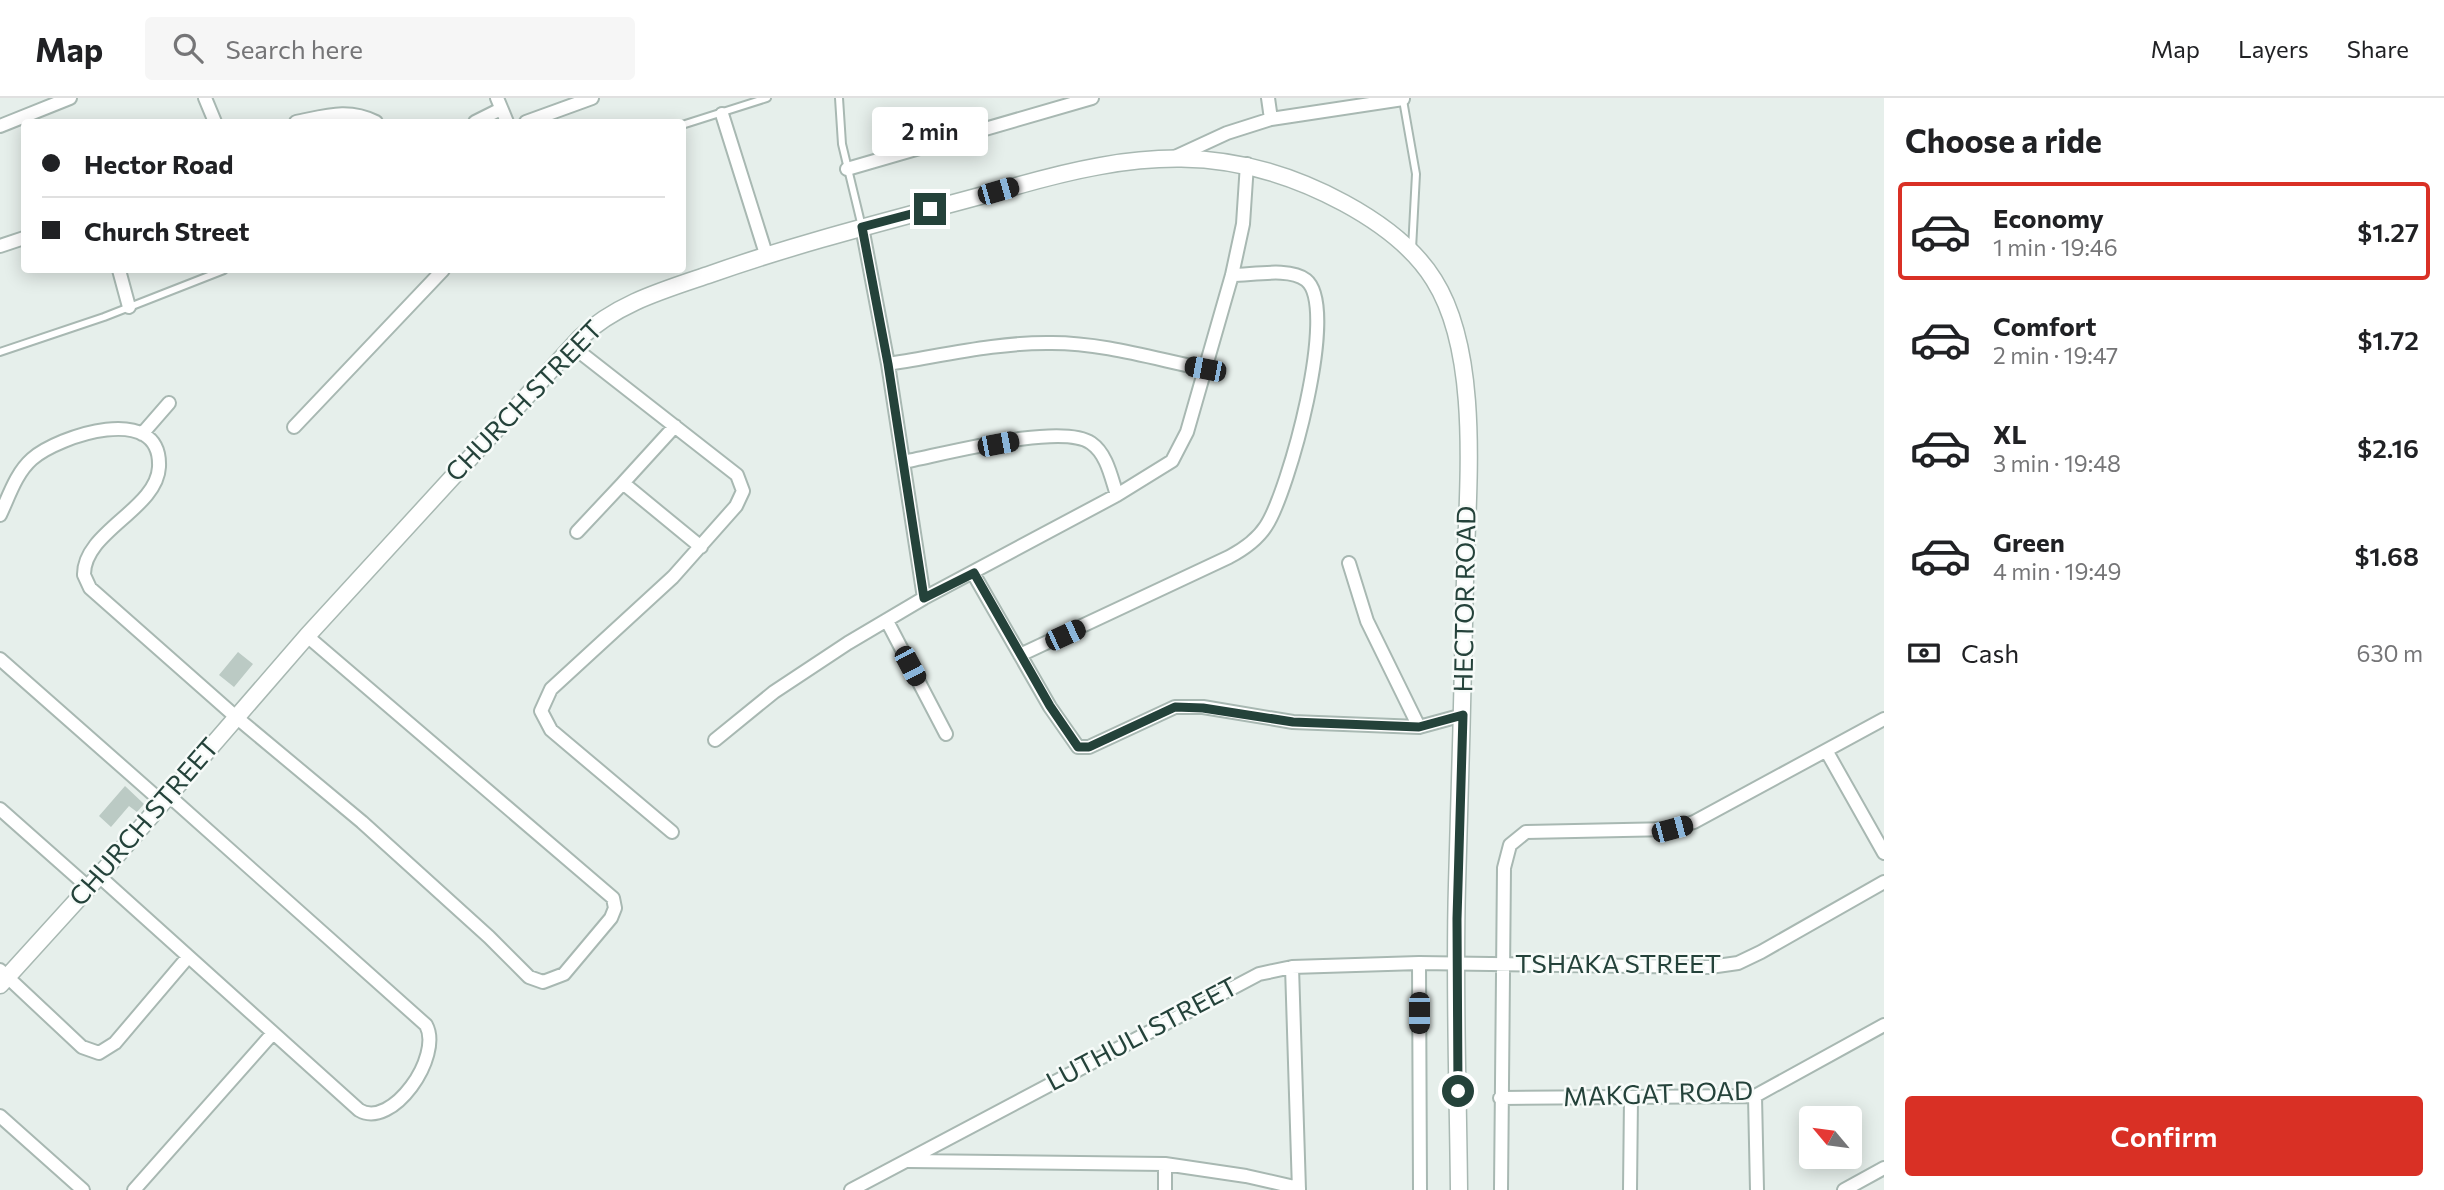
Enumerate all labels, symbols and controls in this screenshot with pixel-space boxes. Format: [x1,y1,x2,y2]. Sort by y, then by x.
search box [145,17,635,80]
text: Map [35,28,103,69]
icon: search [169,29,207,67]
text: Search here [225,33,363,64]
text: Map [2151,34,2200,63]
text: Layers [2238,34,2309,63]
text: Share [2347,34,2409,63]
callout: 2 min [872,108,988,156]
text: 2 min [902,117,958,145]
text: Choose a ride [1905,120,2102,160]
text: Hector Road [84,148,233,179]
car [975,175,1022,207]
route end [914,193,946,225]
icon: car [1909,200,1972,263]
text: Economy [1993,202,2104,233]
text: Church Street [84,215,250,246]
text: $1.27 [2357,216,2419,247]
text: 1 min · 19:46 [1993,233,2118,261]
icon: car [1909,308,1972,371]
text: Comfort [1993,310,2096,341]
street label: CHURCH STREET [438,313,608,487]
text: $1.72 [2357,324,2419,355]
text: 2 min · 19:47 [1993,341,2118,369]
car [1183,355,1228,383]
icon: car [1909,416,1972,479]
text: XL [1993,418,2027,449]
car [976,430,1021,458]
text: $2.16 [2357,432,2419,463]
text: 3 min · 19:48 [1993,449,2121,477]
street label: HECTOR ROAD [1446,505,1481,693]
icon: car [1909,524,1972,587]
text: Green [1993,526,2065,557]
text: $1.68 [2354,540,2419,571]
text: 4 min · 19:49 [1993,557,2122,585]
car [1042,617,1089,653]
icon: cash [1905,634,1943,672]
text: Cash [1961,637,2019,668]
text: 630 m [2357,639,2423,667]
car [891,643,930,689]
street label: CHURCH STREET [62,731,224,911]
car [1649,813,1696,845]
street label: TSHAKA STREET [1515,947,1721,978]
street label: LUTHULI STREET [1040,969,1242,1096]
car [1409,992,1430,1034]
street label: MAKGAT ROAD [1562,1074,1754,1111]
route start [1442,1075,1474,1107]
button: Confirm [1905,1096,2423,1176]
north arrow [1799,1106,1862,1169]
map controls [1799,1106,1862,1169]

